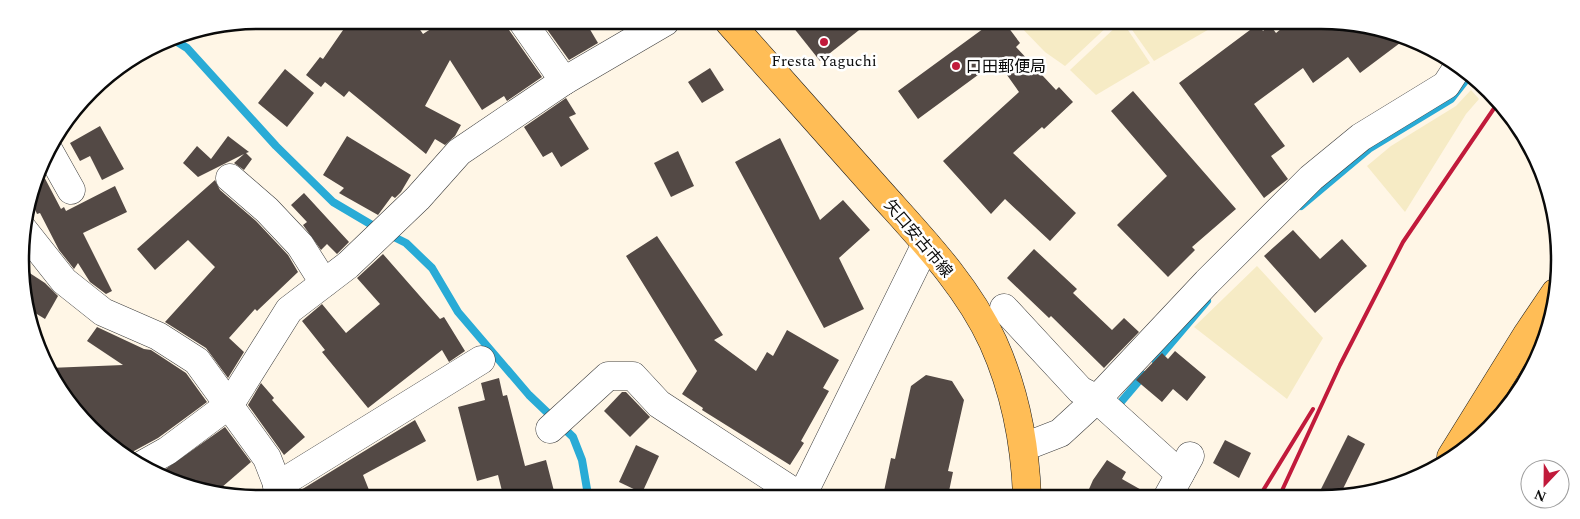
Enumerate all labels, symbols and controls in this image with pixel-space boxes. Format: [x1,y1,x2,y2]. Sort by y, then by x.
marker: Fresta Yaguchi [818,36,830,48]
place label: Fresta Yaguchi [771,49,877,73]
place label: 口田郵便局 [966,55,1046,79]
marker: 口田郵便局 [950,60,962,72]
street label: 矢口安古市線 [878,194,958,283]
north arrow [1520,459,1570,509]
text: N [1531,484,1550,507]

